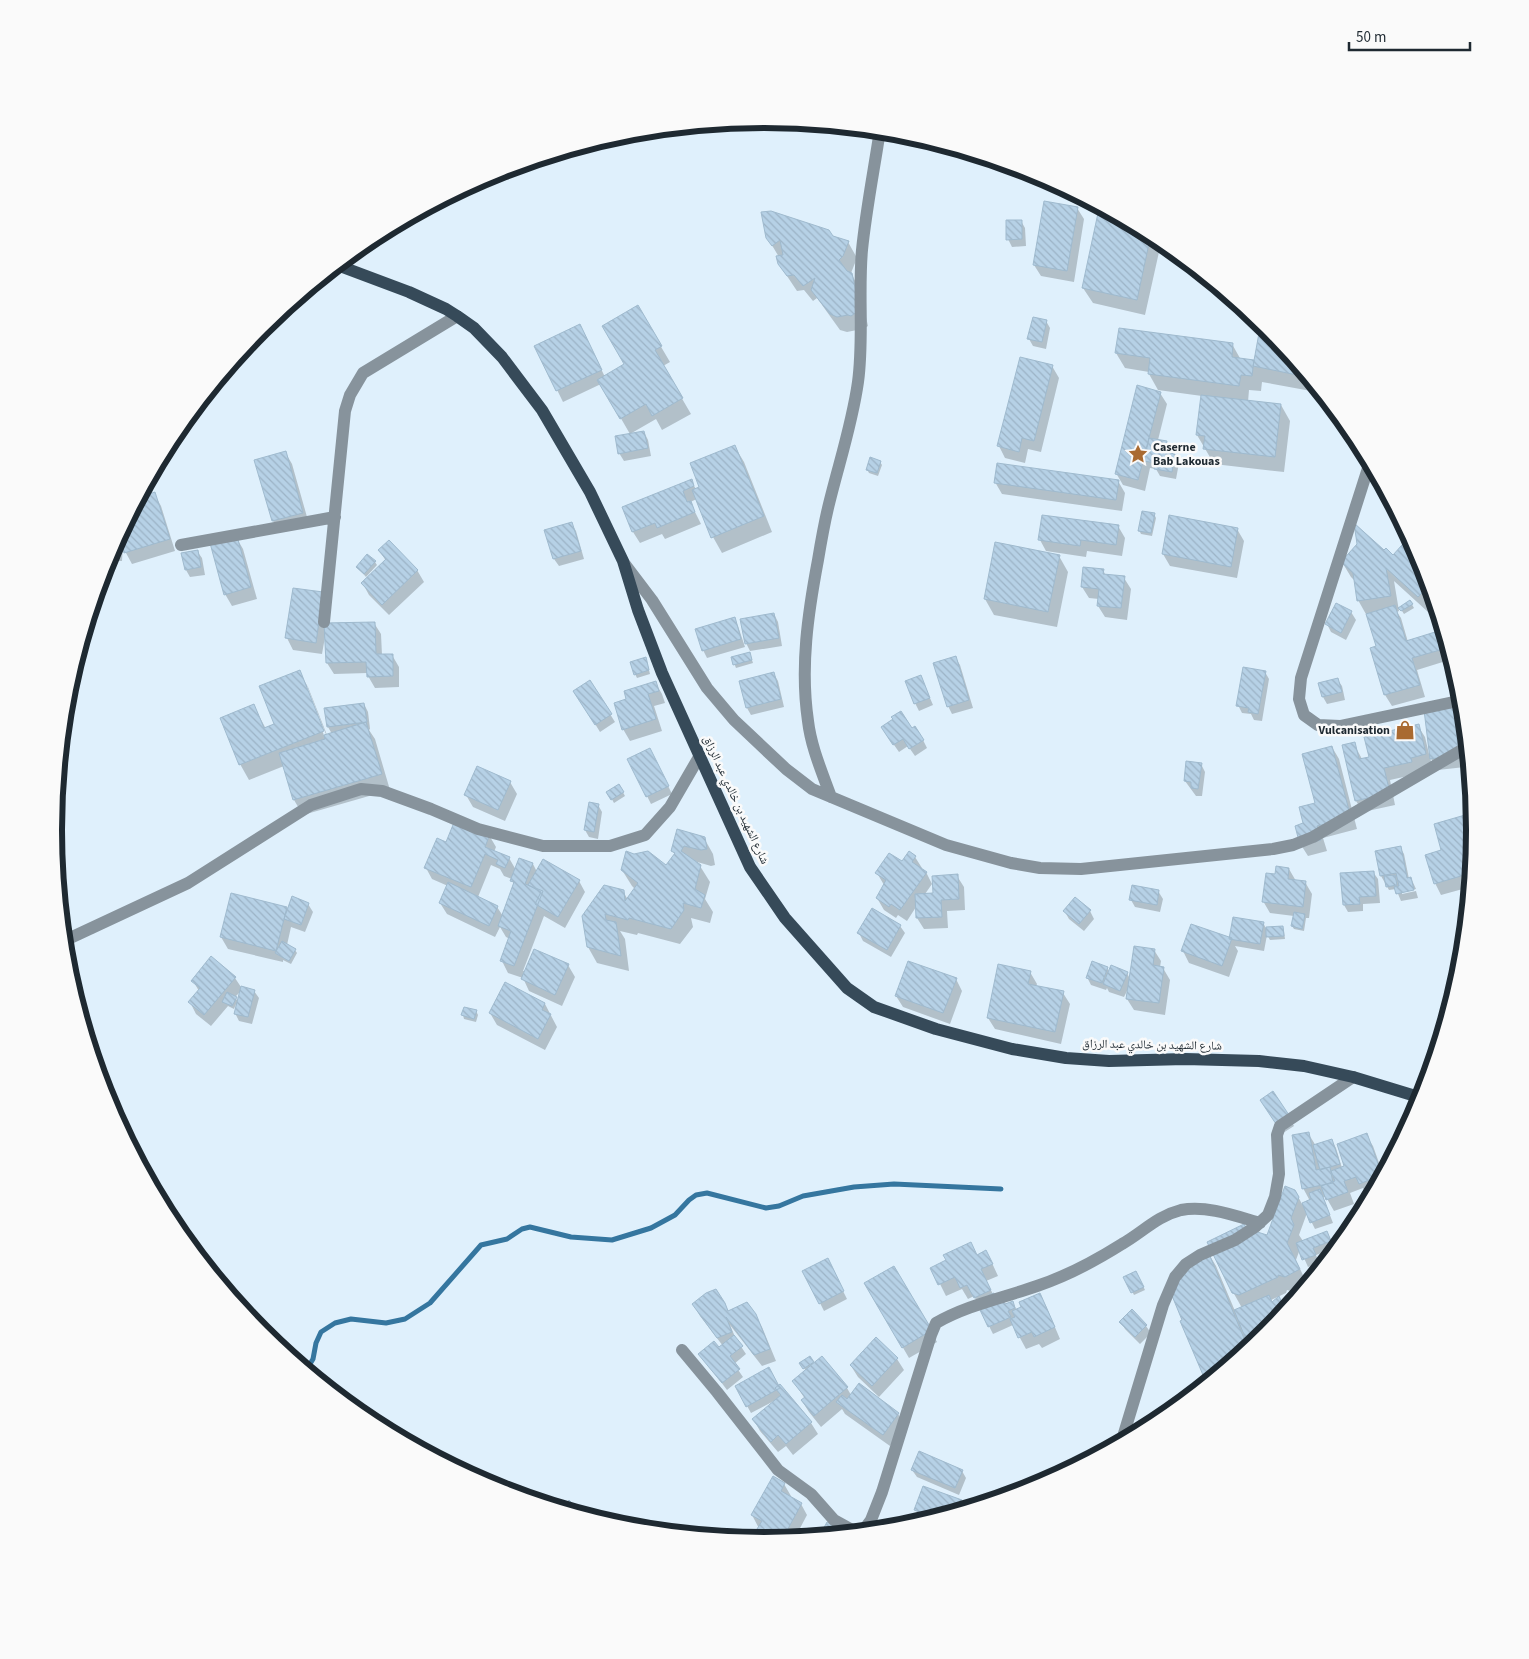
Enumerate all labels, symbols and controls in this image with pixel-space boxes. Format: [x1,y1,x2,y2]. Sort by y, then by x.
scale bar [1349,20,1470,52]
text: 50 m [1356,27,1386,48]
place label: Caserne Bab Lakouas [1153,439,1220,470]
place icon: Caserne Bab Lakouas [1127,443,1149,465]
shop icon: Vulcanisation [1394,719,1416,741]
place label: Vulcanisation [1318,722,1390,739]
street label: شارع الشهيد بن خالدي عبد الرزاق [698,733,773,868]
street label: شارع الشهيد بن خالدي عبد الرزاق [1082,1035,1222,1056]

